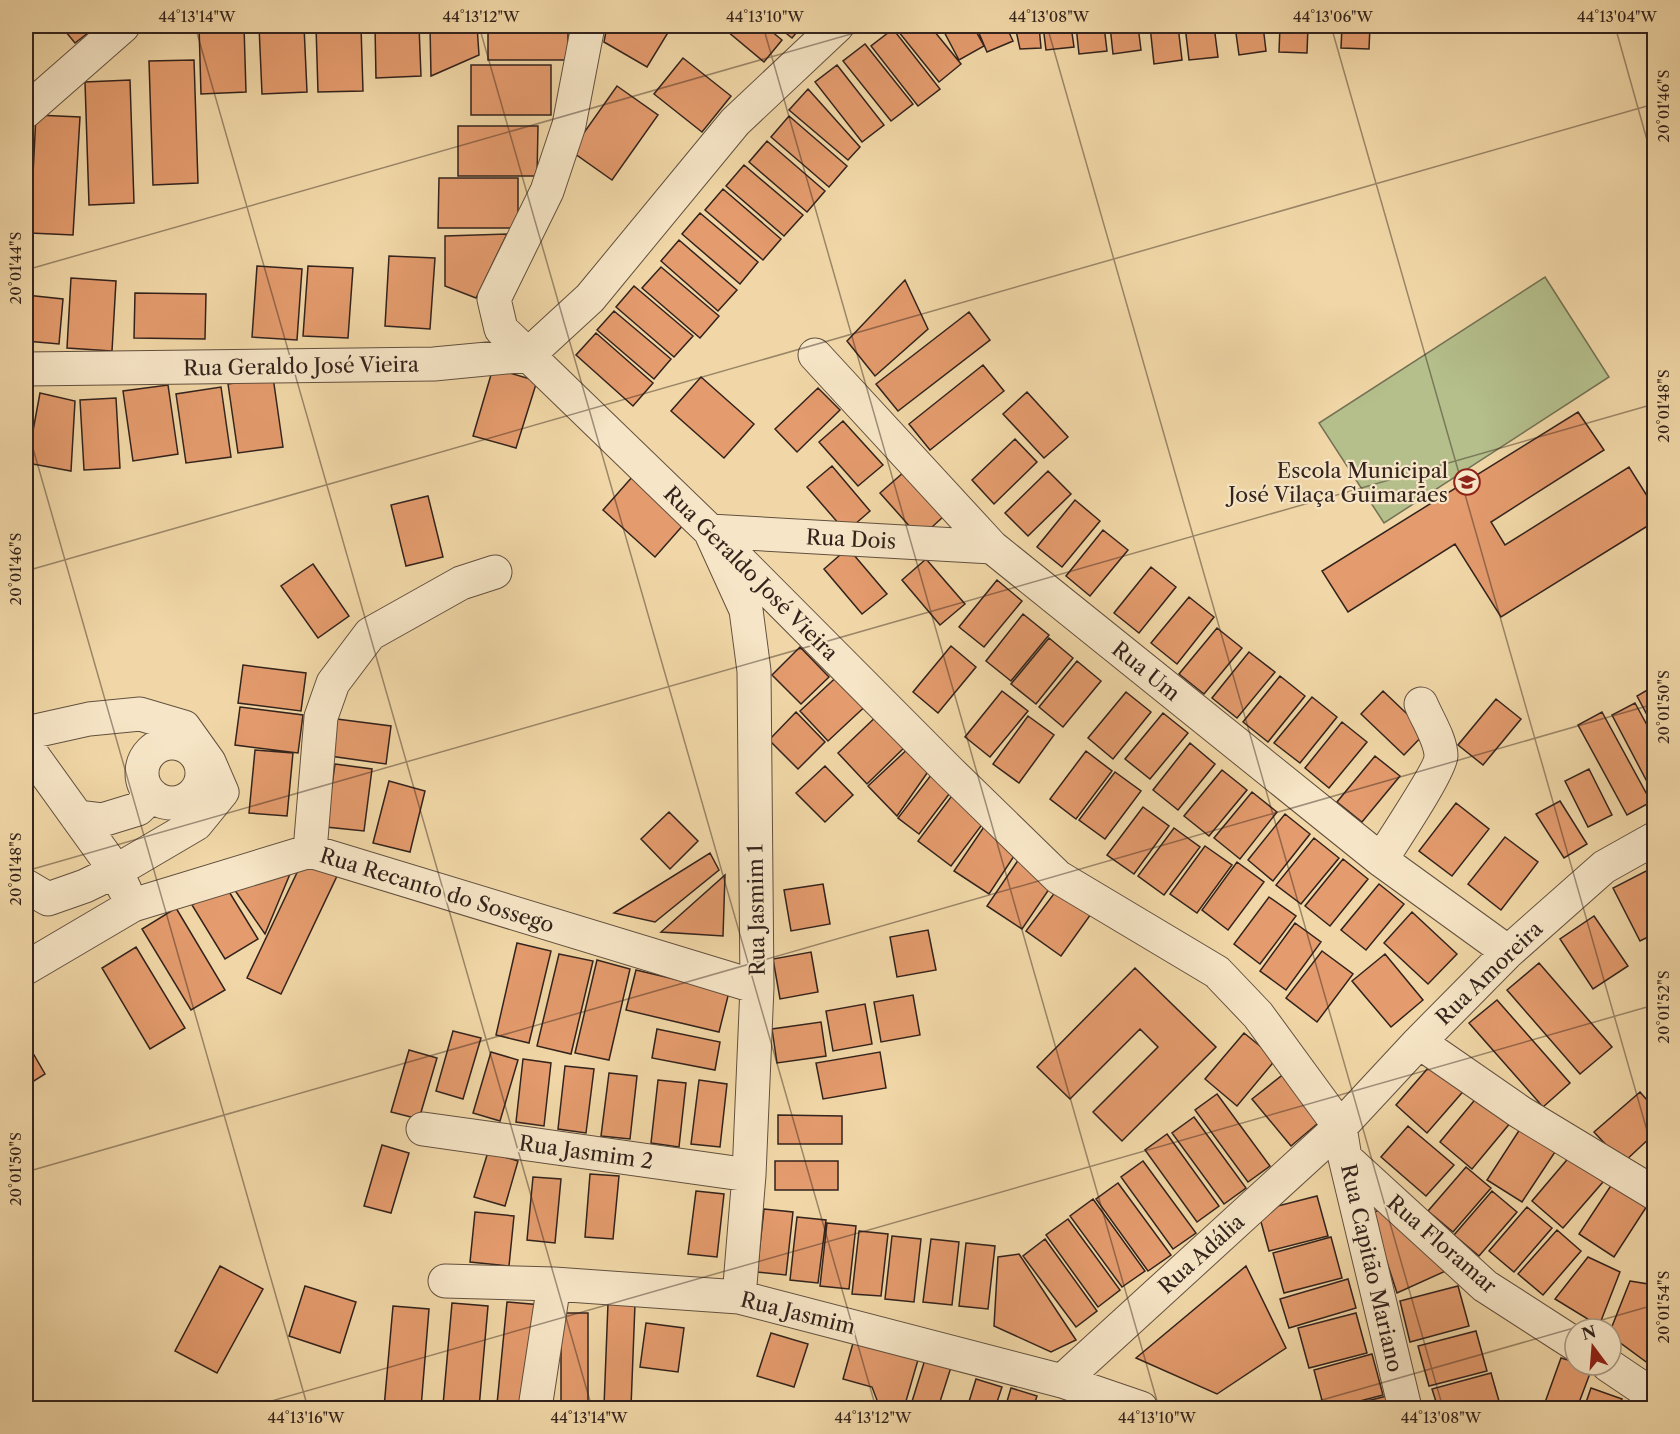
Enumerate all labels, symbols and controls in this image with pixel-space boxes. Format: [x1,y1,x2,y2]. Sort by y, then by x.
text: 44°13'14"W [159,7,236,26]
text: 44°13'12"W [443,7,520,26]
text: 44°13'10"W [726,7,804,26]
text: 44°13'08"W [1009,7,1090,26]
text: 44°13'06"W [1293,7,1374,26]
text: 44°13'04"W [1577,7,1658,26]
text: 20°01'46"S [1654,70,1673,142]
text: 20°01'44"S [6,232,25,304]
street label: Rua Geraldo José Vieira [183,351,420,381]
text: 20°01'48"S [1654,369,1673,443]
place label: Escola Municipal José Vilaça Guimarães [1225,458,1448,507]
school or university icon: Escola Municipal José Vilaça Guimarães [1452,467,1482,497]
street label: Rua Geraldo José Vieira [659,481,844,666]
street label: Rua Dois [805,524,897,554]
text: 20°01'46"S [6,533,25,605]
street label: Rua Um [1107,636,1185,706]
text: 20°01'50"S [1654,670,1673,744]
text: 20°01'48"S [6,832,25,906]
street label: Rua Recanto do Sossego [317,842,557,938]
street label: Rua Jasmim 1 [742,844,770,976]
street label: Rua Amoreira [1431,915,1548,1030]
text: 20°01'52"S [1654,970,1673,1044]
street label: Rua Jasmim 2 [517,1130,655,1174]
text: 20°01'50"S [6,1132,25,1206]
street label: Rua Capitão Mariano [1336,1162,1408,1374]
street label: Rua Floramar [1382,1190,1502,1298]
street label: Rua Adália [1153,1208,1250,1299]
text: 20°01'54"S [1654,1270,1673,1344]
street label: Rua Jasmim [738,1287,858,1339]
north arrow [1563,1317,1623,1377]
text: N [1579,1321,1598,1344]
text: 44°13'16"W [268,1408,345,1427]
text: 44°13'14"W [551,1408,628,1427]
text: 44°13'12"W [835,1408,912,1427]
text: 44°13'10"W [1118,1408,1196,1427]
text: 44°13'08"W [1401,1408,1482,1427]

